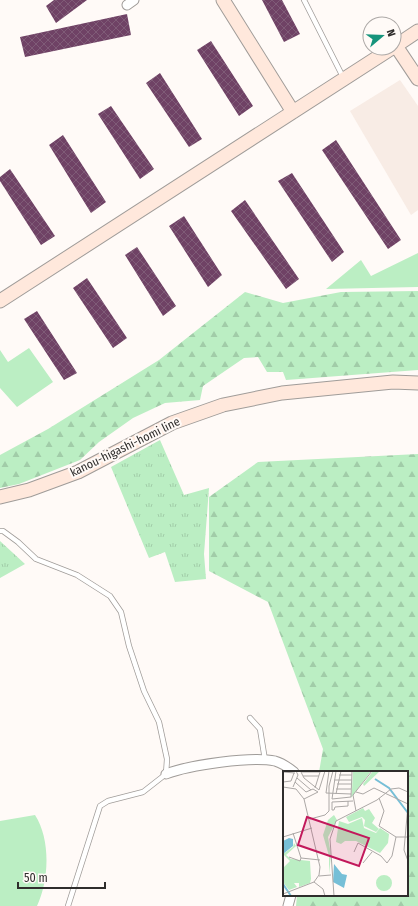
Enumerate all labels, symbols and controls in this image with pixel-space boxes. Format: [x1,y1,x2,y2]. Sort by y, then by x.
north arrow [362,16,402,56]
text: N [384,28,398,38]
street label: kanou-higashi-homi line [68,414,182,480]
inset map [283,771,408,896]
scale bar [18,864,105,890]
text: 50 m [24,871,48,885]

